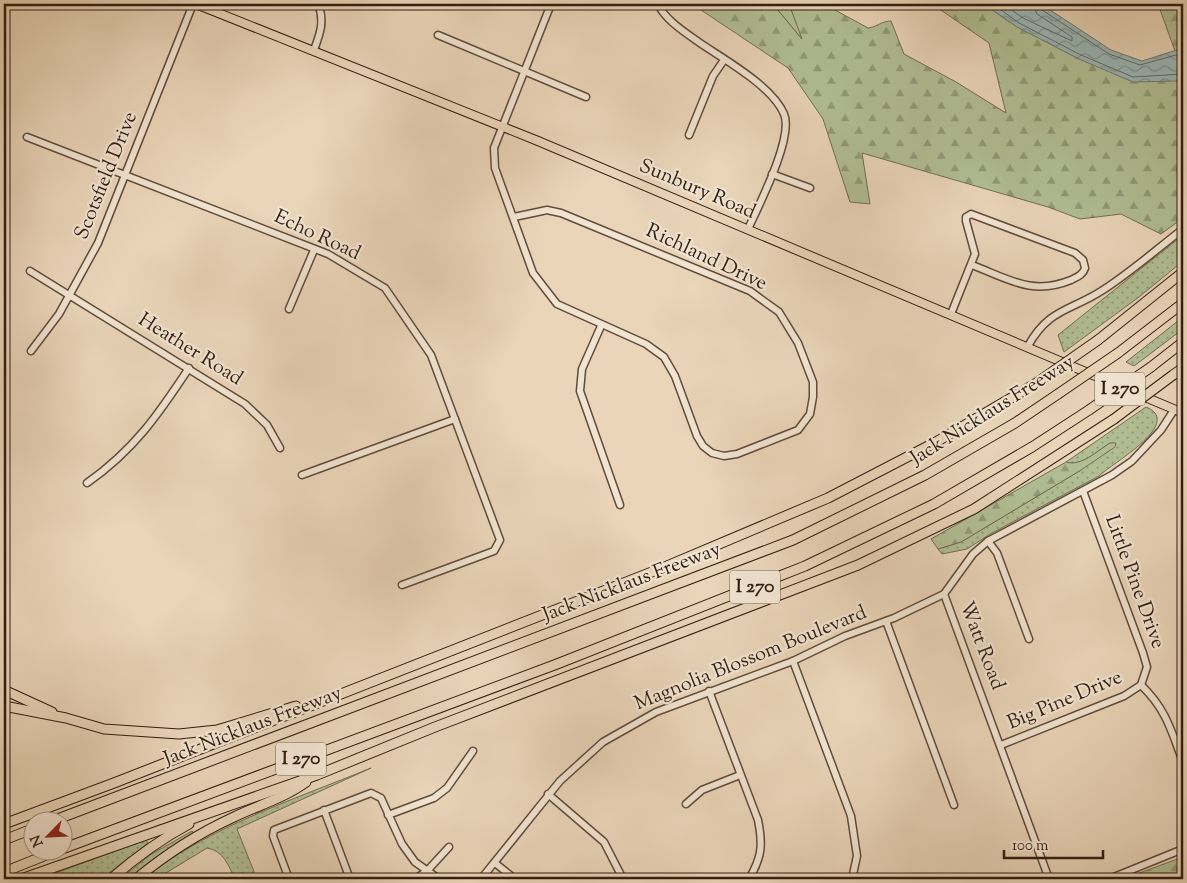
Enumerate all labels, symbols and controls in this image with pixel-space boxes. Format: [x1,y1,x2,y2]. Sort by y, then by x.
street label: Scotsfield Drive [68,108,146,244]
street label: Sunbury Road [634,152,760,228]
street label: Echo Road [269,203,365,269]
street label: Richland Drive [641,217,771,299]
street label: Heather Road [132,306,248,394]
street label: Jack Nicklaus Freeway [904,349,1081,474]
road number: I 270 [1095,372,1145,406]
street label: Little Pine Drive [1096,511,1172,653]
street label: Jack Nicklaus Freeway [538,536,725,631]
road number: I 270 [730,570,780,604]
street label: Watt Road [951,597,1011,695]
street label: Magnolia Blossom Boulevard [630,599,872,719]
street label: Big Pine Drive [1003,664,1127,738]
street label: Jack Nicklaus Freeway [159,680,346,775]
road number: I 270 [276,742,326,776]
north arrow [22,810,72,860]
scale bar [1004,828,1103,860]
text: N [27,831,49,850]
text: 100 m [1012,836,1049,857]

